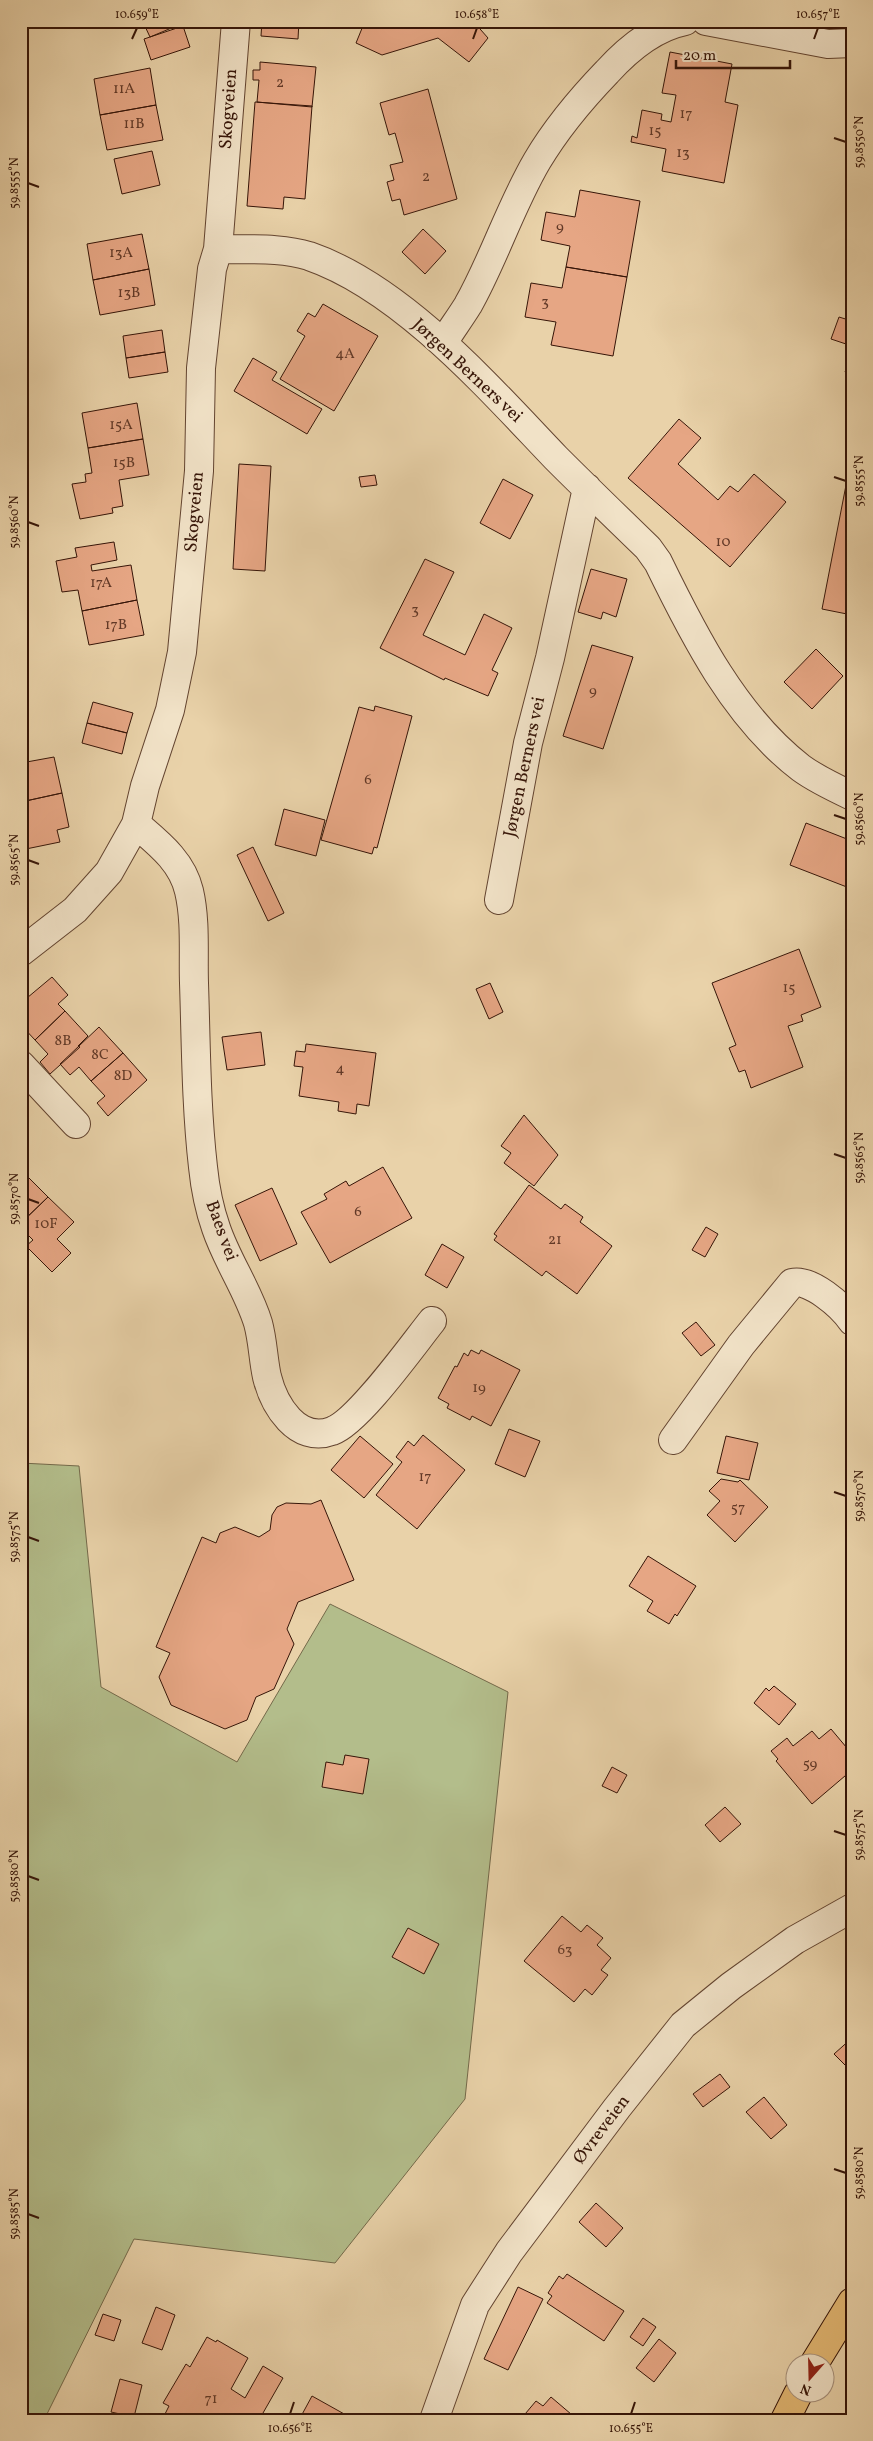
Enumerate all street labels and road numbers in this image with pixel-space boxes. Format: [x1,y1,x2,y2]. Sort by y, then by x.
street label: Skogveien [214,68,244,150]
street label: Jørgen Berners vei [406,313,528,429]
street label: Skogveien [179,470,211,553]
street label: Jørgen Berners vei [498,694,552,840]
street label: Baes vei [199,1197,243,1265]
street label: Øvreveien [568,2090,637,2170]

